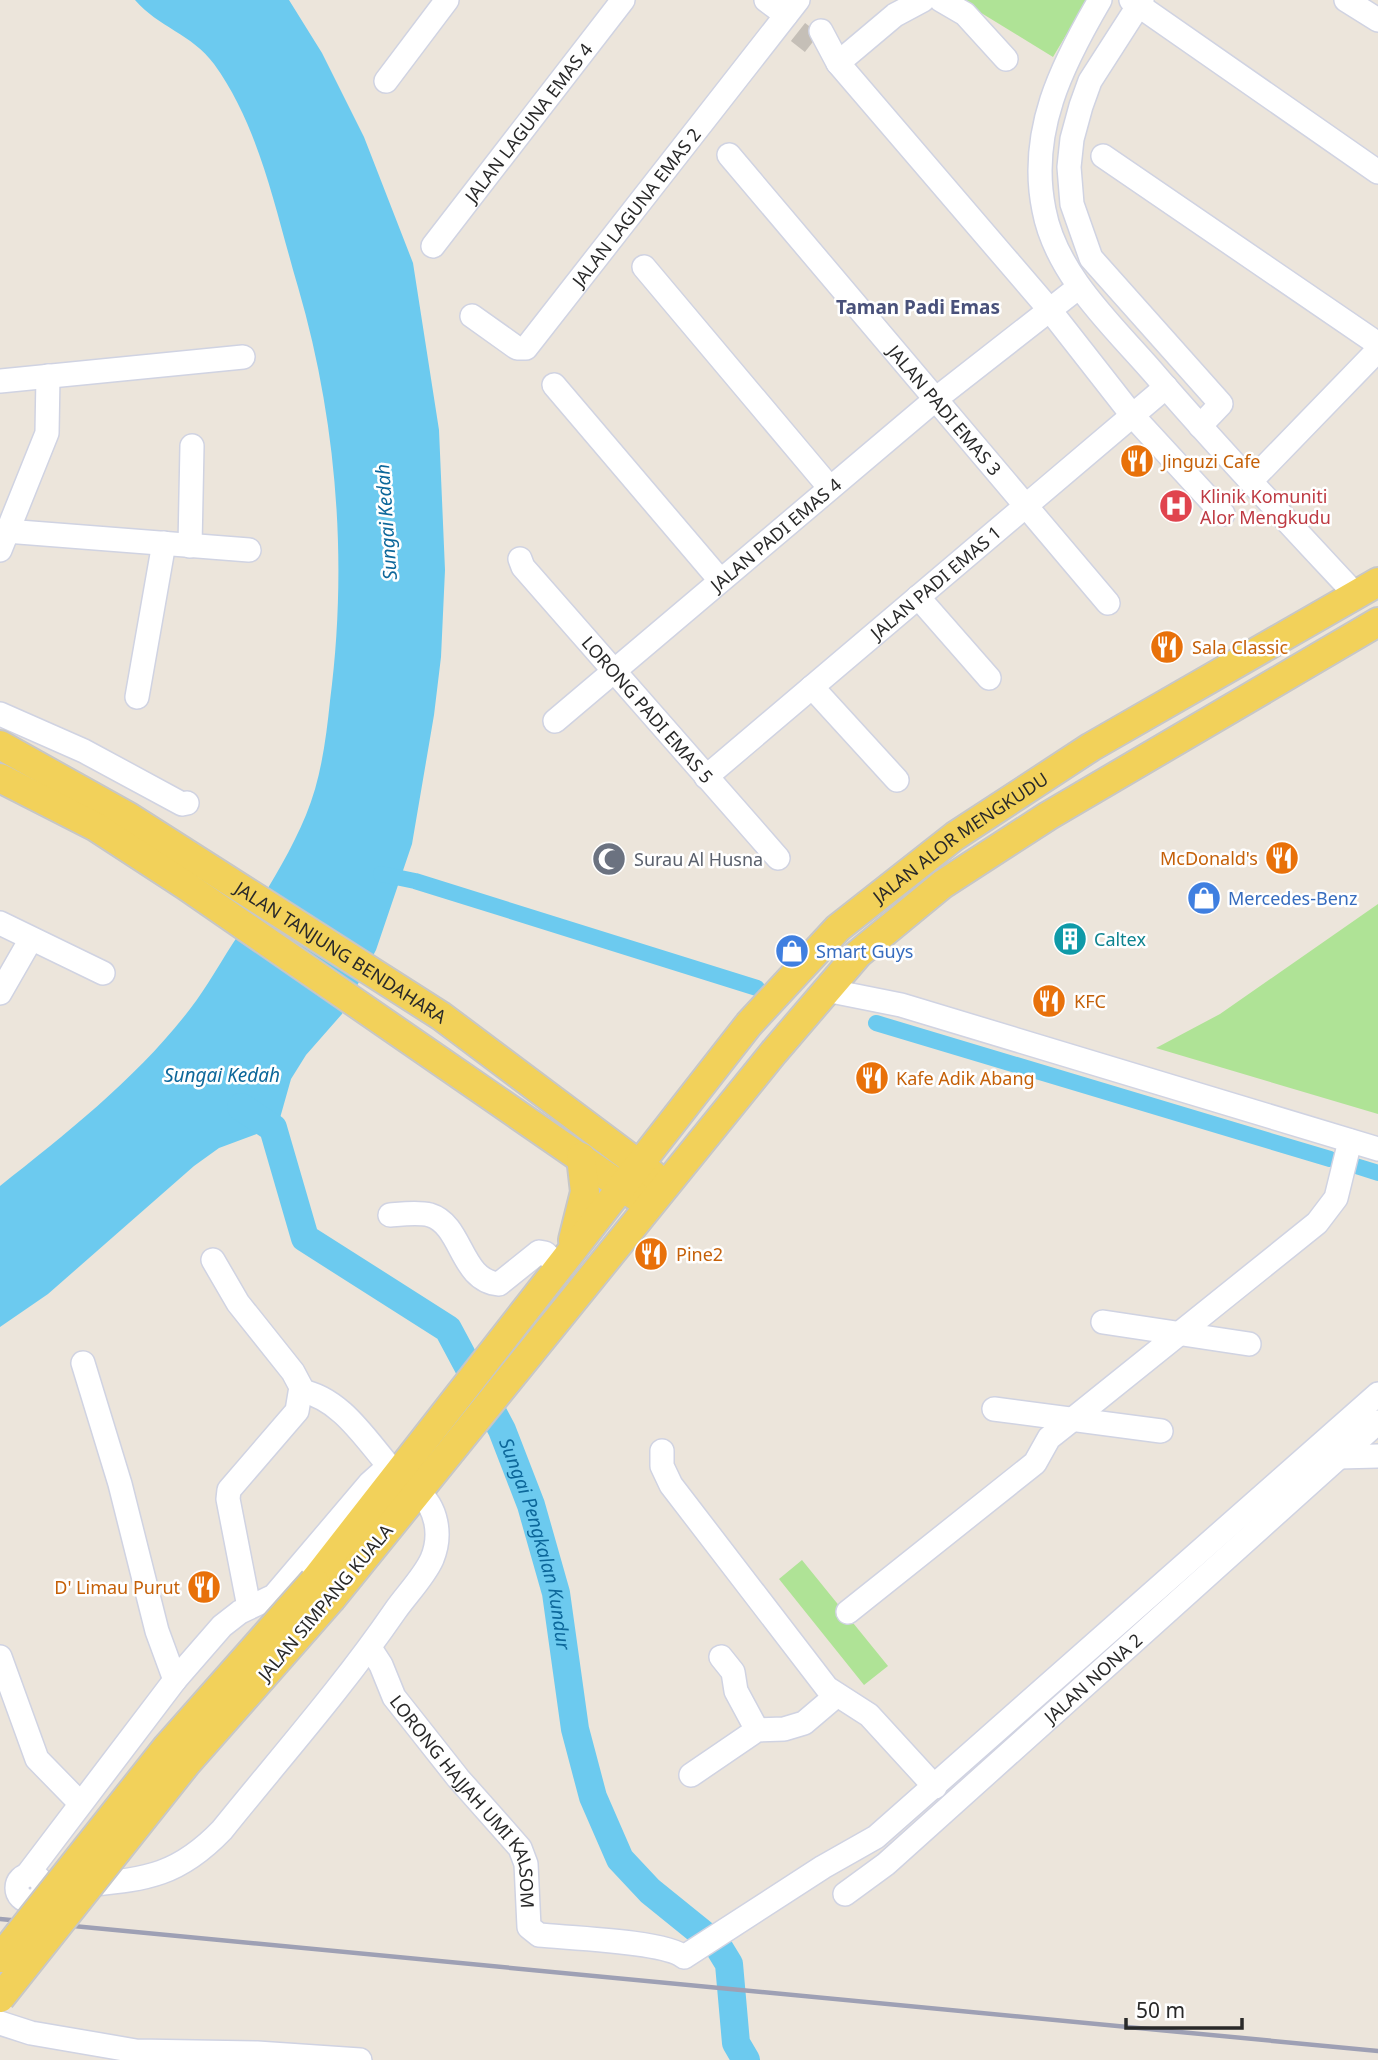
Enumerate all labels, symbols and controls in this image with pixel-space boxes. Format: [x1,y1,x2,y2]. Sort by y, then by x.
street label: JALAN LAGUNA EMAS 4 [458,38,598,209]
street label: JALAN LAGUNA EMAS 2 [565,123,706,293]
district label: Taman Padi Emas [836,294,1000,320]
street label: JALAN PADI EMAS 3 [881,338,1007,480]
restaurant icon: Jinguzi Cafe [1118,442,1156,480]
place label: Jinguzi Cafe [1160,449,1260,473]
water label: Sungai Kedah [369,463,403,581]
street label: JALAN PADI EMAS 4 [704,472,846,598]
place label: Klinik Komuniti Alor Mengkudu [1200,484,1331,529]
hospital icon: Klinik Komuniti Alor Mengkudu [1157,487,1195,525]
street label: JALAN PADI EMAS 1 [864,520,1006,646]
restaurant icon: Sala Classic [1148,628,1186,666]
street label: LORONG PADI EMAS 5 [577,631,719,788]
place label: Sala Classic [1192,635,1288,659]
street label: JALAN ALOR MENGKUDU [866,767,1052,909]
restaurant icon: McDonald's [1263,839,1301,877]
mosque icon: Surau Al Husna [590,840,628,878]
place label: McDonald's [1160,846,1258,870]
place label: Surau Al Husna [634,847,763,871]
street label: JALAN TANJUNG BENDAHARA [229,875,452,1029]
shop icon: Mercedes-Benz [1185,879,1223,917]
place label: Mercedes-Benz [1228,886,1357,910]
building icon: Caltex [1051,920,1089,958]
place label: Caltex [1094,927,1146,951]
shop icon: Smart Guys [773,932,811,970]
place label: Smart Guys [816,939,913,963]
restaurant icon: KFC [1030,982,1068,1020]
place label: KFC [1074,989,1106,1013]
restaurant icon: Kafe Adik Abang [853,1059,891,1097]
water label: Sungai Kedah [164,1062,280,1088]
place label: Kafe Adik Abang [896,1066,1035,1090]
restaurant icon: Pine2 [632,1235,670,1273]
place label: Pine2 [676,1242,723,1266]
water label: Sungai Pengkalan Kundur [493,1434,577,1653]
street label: JALAN SIMPANG KUALA [251,1518,398,1687]
restaurant icon: D' Limau Purut [185,1568,223,1606]
place label: D' Limau Purut [54,1575,180,1599]
street label: JALAN NONA 2 [1037,1628,1147,1730]
street label: LORONG HAJJAH UMI KALSOM [385,1690,540,1909]
scale bar [1126,1986,1242,2030]
text: 50 m [1136,1996,1185,2024]

